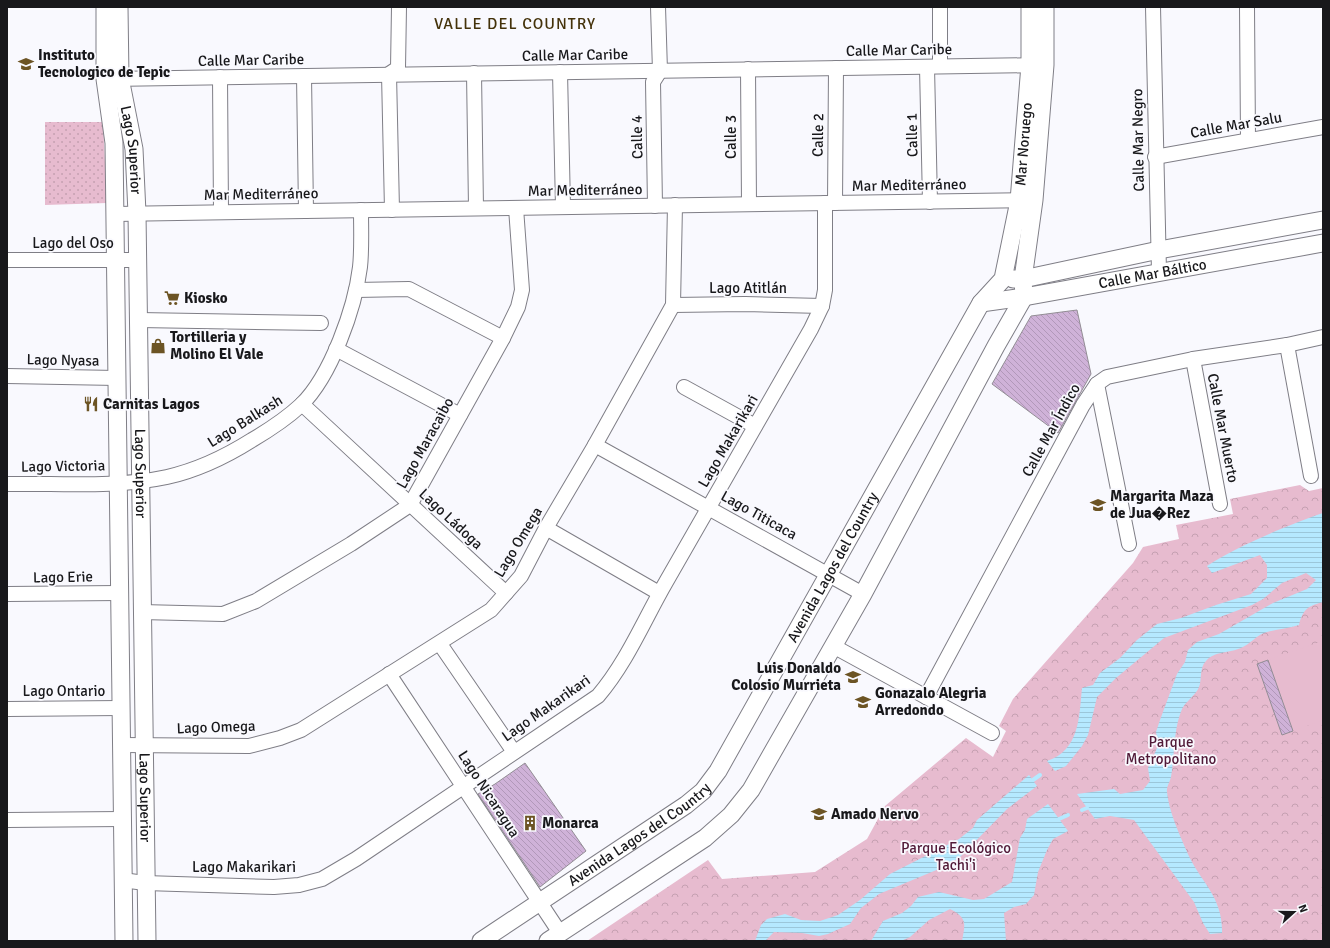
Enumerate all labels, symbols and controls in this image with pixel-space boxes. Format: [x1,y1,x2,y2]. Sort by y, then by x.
district label: VALLE DEL COUNTRY [434,14,596,34]
street label: Calle Mar Caribe [846,40,952,60]
street label: Calle Mar Caribe [522,45,628,65]
place label: Instituto Tecnologico de Tepic [38,46,170,81]
street label: Calle Mar Caribe [198,50,304,70]
school or university icon: Instituto Tecnologico de Tepic [17,55,35,73]
street label: Calle Mar Negro [1128,88,1148,192]
street label: Mar Noruego [1011,102,1036,187]
street label: Lago Superior [117,104,145,195]
street label: Calle Mar Salu [1189,108,1283,142]
street label: Calle 2 [809,113,827,157]
street label: Calle 1 [903,113,921,157]
street label: Calle 4 [628,115,646,159]
street label: Calle 3 [722,115,740,159]
street label: Mar Mediterráneo [852,175,967,195]
street label: Mar Mediterráneo [528,180,643,200]
street label: Mar Mediterráneo [204,184,319,204]
street label: Lago del Oso [32,234,114,252]
street label: Calle Mar Báltico [1097,255,1208,292]
street label: Lago Atitlán [709,279,787,297]
supermarket icon: Kiosko [163,289,181,307]
place label: Kiosko [184,289,228,307]
place label: Tortilleria y Molino El Vale [170,328,264,363]
shop icon: Tortilleria y Molino El Vale [149,337,167,355]
street label: Lago Nyasa [26,350,100,370]
street label: Calle Mar Muerto [1204,372,1242,484]
street label: Calle Mar Índico [1017,380,1084,480]
street label: Lago Balkash [204,391,286,451]
street label: Lago Makarikari [694,392,762,490]
street label: Lago Maracaibo [393,394,458,492]
restaurant icon: Carnitas Lagos [82,395,100,413]
place label: Carnitas Lagos [103,395,200,413]
street label: Lago Superior [131,429,150,519]
street label: Lago Victoria [21,456,105,476]
street label: Lago Ládoga [415,485,487,553]
street label: Lago Titicaca [718,487,800,543]
place label: Margarita Maza de Jua�Rez [1110,487,1214,522]
street label: Avenida Lagos del Country [783,489,882,645]
school or university icon: Margarita Maza de Jua�Rez [1089,496,1107,514]
street label: Lago Omega [490,503,546,581]
street label: Lago Erie [33,567,93,587]
place label: Luis Donaldo Colosio Murrieta [731,659,841,694]
school or university icon: Luis Donaldo Colosio Murrieta [844,668,862,686]
street label: Lago Makarikari [498,671,594,745]
street label: Lago Ontario [23,682,106,700]
place label: Gonazalo Alegria Arredondo [875,684,987,719]
school or university icon: Gonazalo Alegria Arredondo [854,693,872,711]
street label: Lago Omega [176,717,256,737]
park label: Parque Metropolitano [1126,733,1217,768]
street label: Lago Nicaragua [454,747,524,841]
street label: Lago Superior [135,753,155,843]
street label: Avenida Lagos del Country [565,779,715,890]
school or university icon: Amado Nervo [810,805,828,823]
place label: Amado Nervo [831,805,919,823]
building icon: Monarca [521,814,539,832]
place label: Monarca [542,814,599,832]
park label: Parque Ecológico Tachi'i [901,839,1011,874]
street label: Lago Makarikari [192,858,296,876]
north arrow [1274,892,1314,932]
text: N [1295,903,1310,914]

